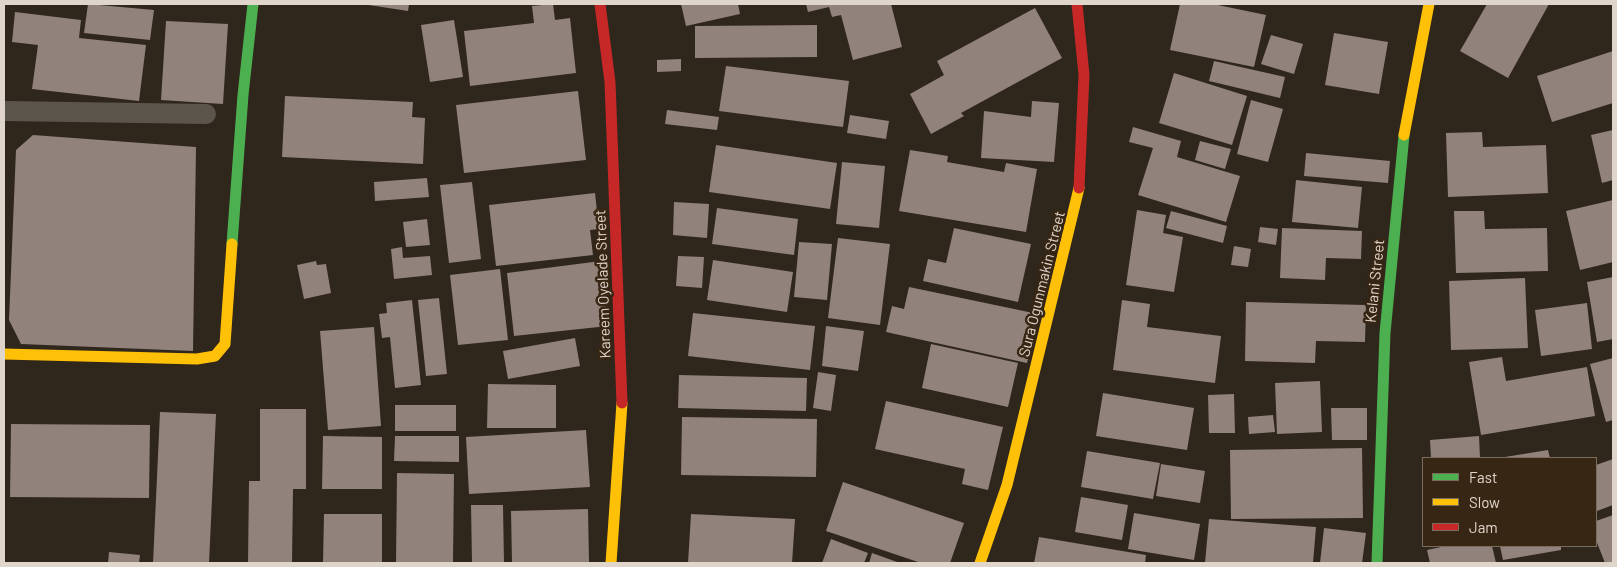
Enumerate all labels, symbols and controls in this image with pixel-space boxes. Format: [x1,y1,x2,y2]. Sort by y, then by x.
street label: Kareem Oyelade Street [591,209,615,359]
street label: Sura Ogunmakin Street [1015,209,1069,359]
street label: Kelani Street [1362,238,1388,324]
legend [1422,457,1597,547]
text: Fast [1469,468,1497,486]
text: Slow [1469,493,1500,511]
text: Jam [1469,518,1498,536]

